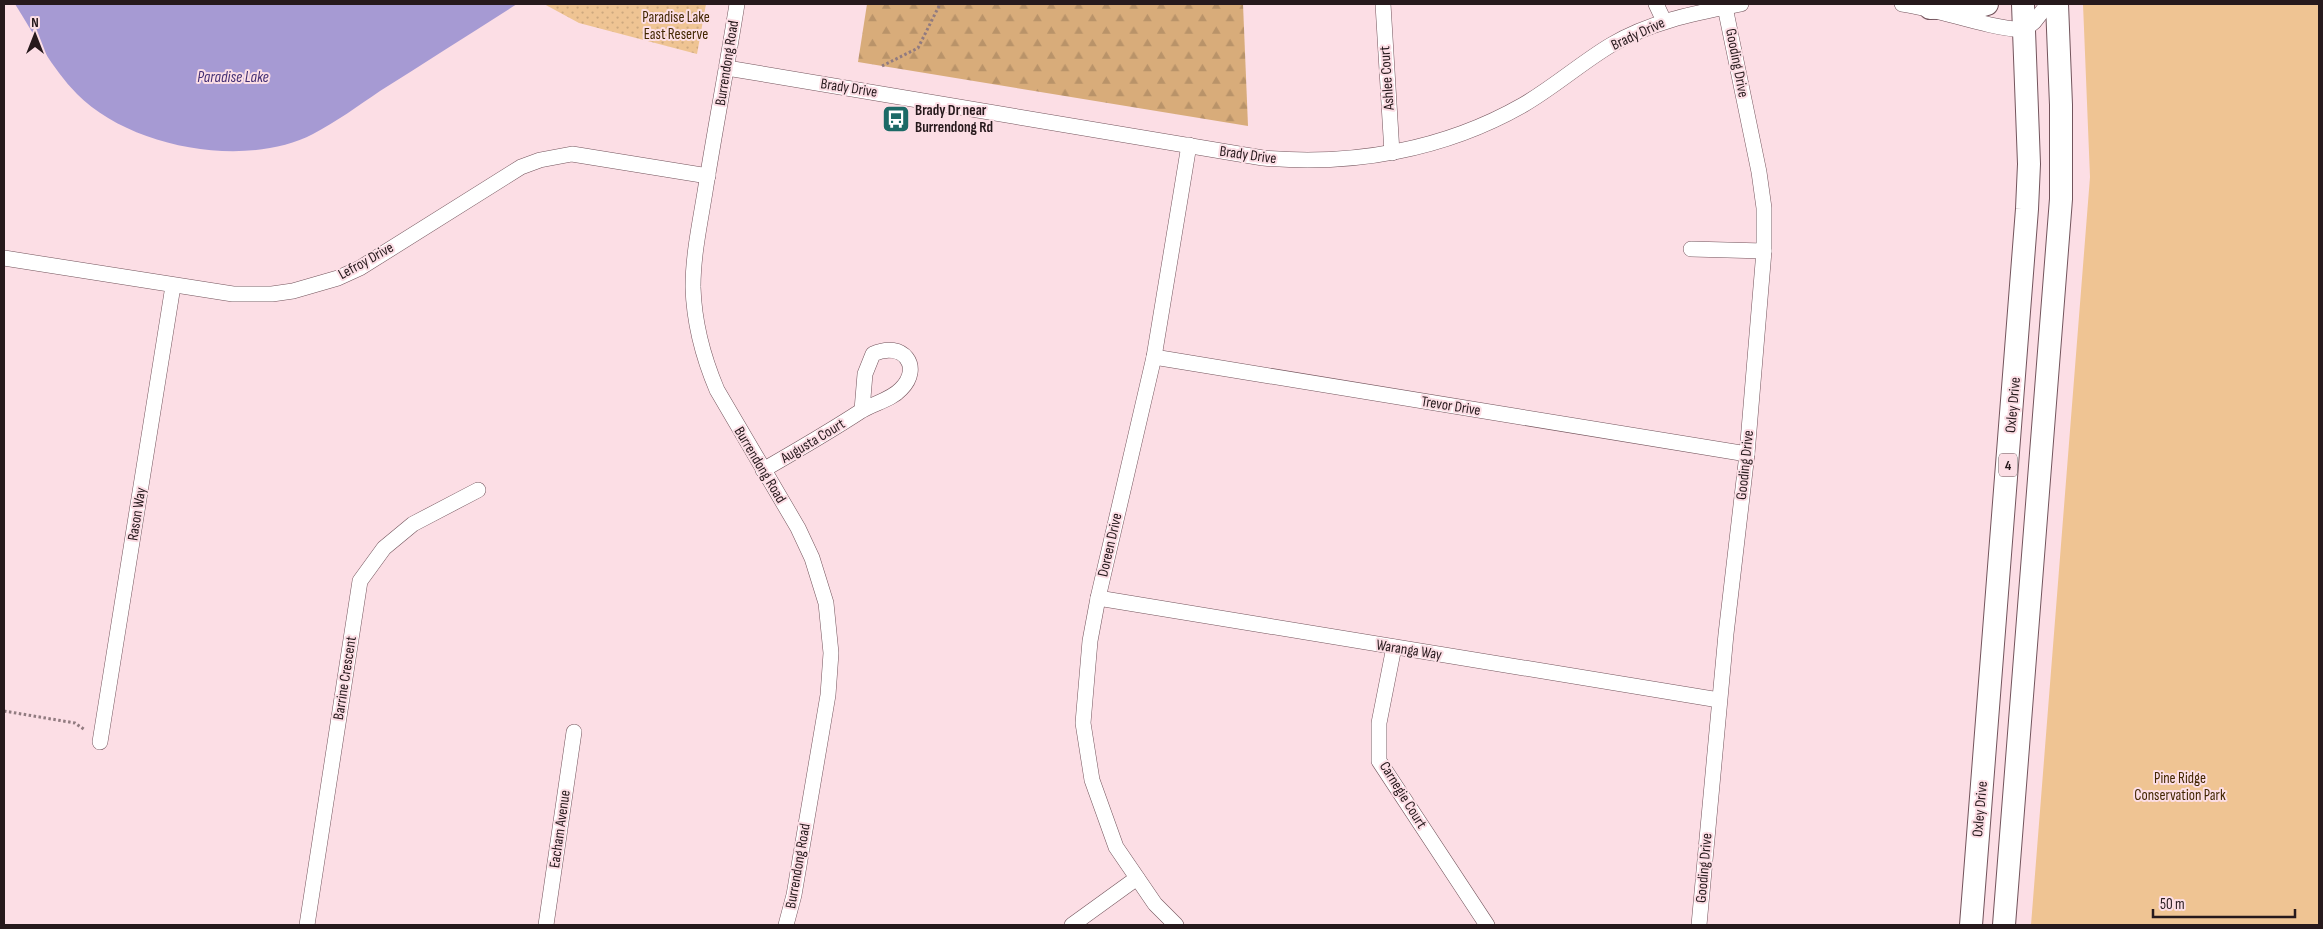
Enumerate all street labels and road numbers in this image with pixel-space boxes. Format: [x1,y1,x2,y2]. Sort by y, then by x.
street label: Brady Drive [1608,13,1668,55]
street label: Burrendong Road [711,19,743,107]
street label: Gooding Drive [1721,27,1753,99]
street label: Ashlee Court [1375,45,1399,112]
street label: Brady Drive [819,74,879,102]
street label: Brady Drive [1218,142,1278,168]
street label: Lefroy Drive [335,238,397,284]
street label: Oxley Drive [2001,376,2025,434]
street label: Trevor Drive [1420,392,1482,420]
street label: Augusta Court [777,414,849,468]
street label: Burrendong Road [730,423,790,507]
street label: Gooding Drive [1732,429,1758,501]
road number: 4 [1999,454,2017,476]
street label: Rason Way [123,486,151,542]
street label: Doreen Drive [1093,511,1127,579]
street label: Barrine Crescent [329,634,361,721]
street label: Waranga Way [1375,635,1443,665]
street label: Carnegie Court [1375,758,1431,832]
street label: Oxley Drive [1968,780,1992,838]
street label: Eacham Avenue [545,789,575,869]
street label: Burrendong Road [781,822,815,910]
street label: Gooding Drive [1691,832,1717,904]

